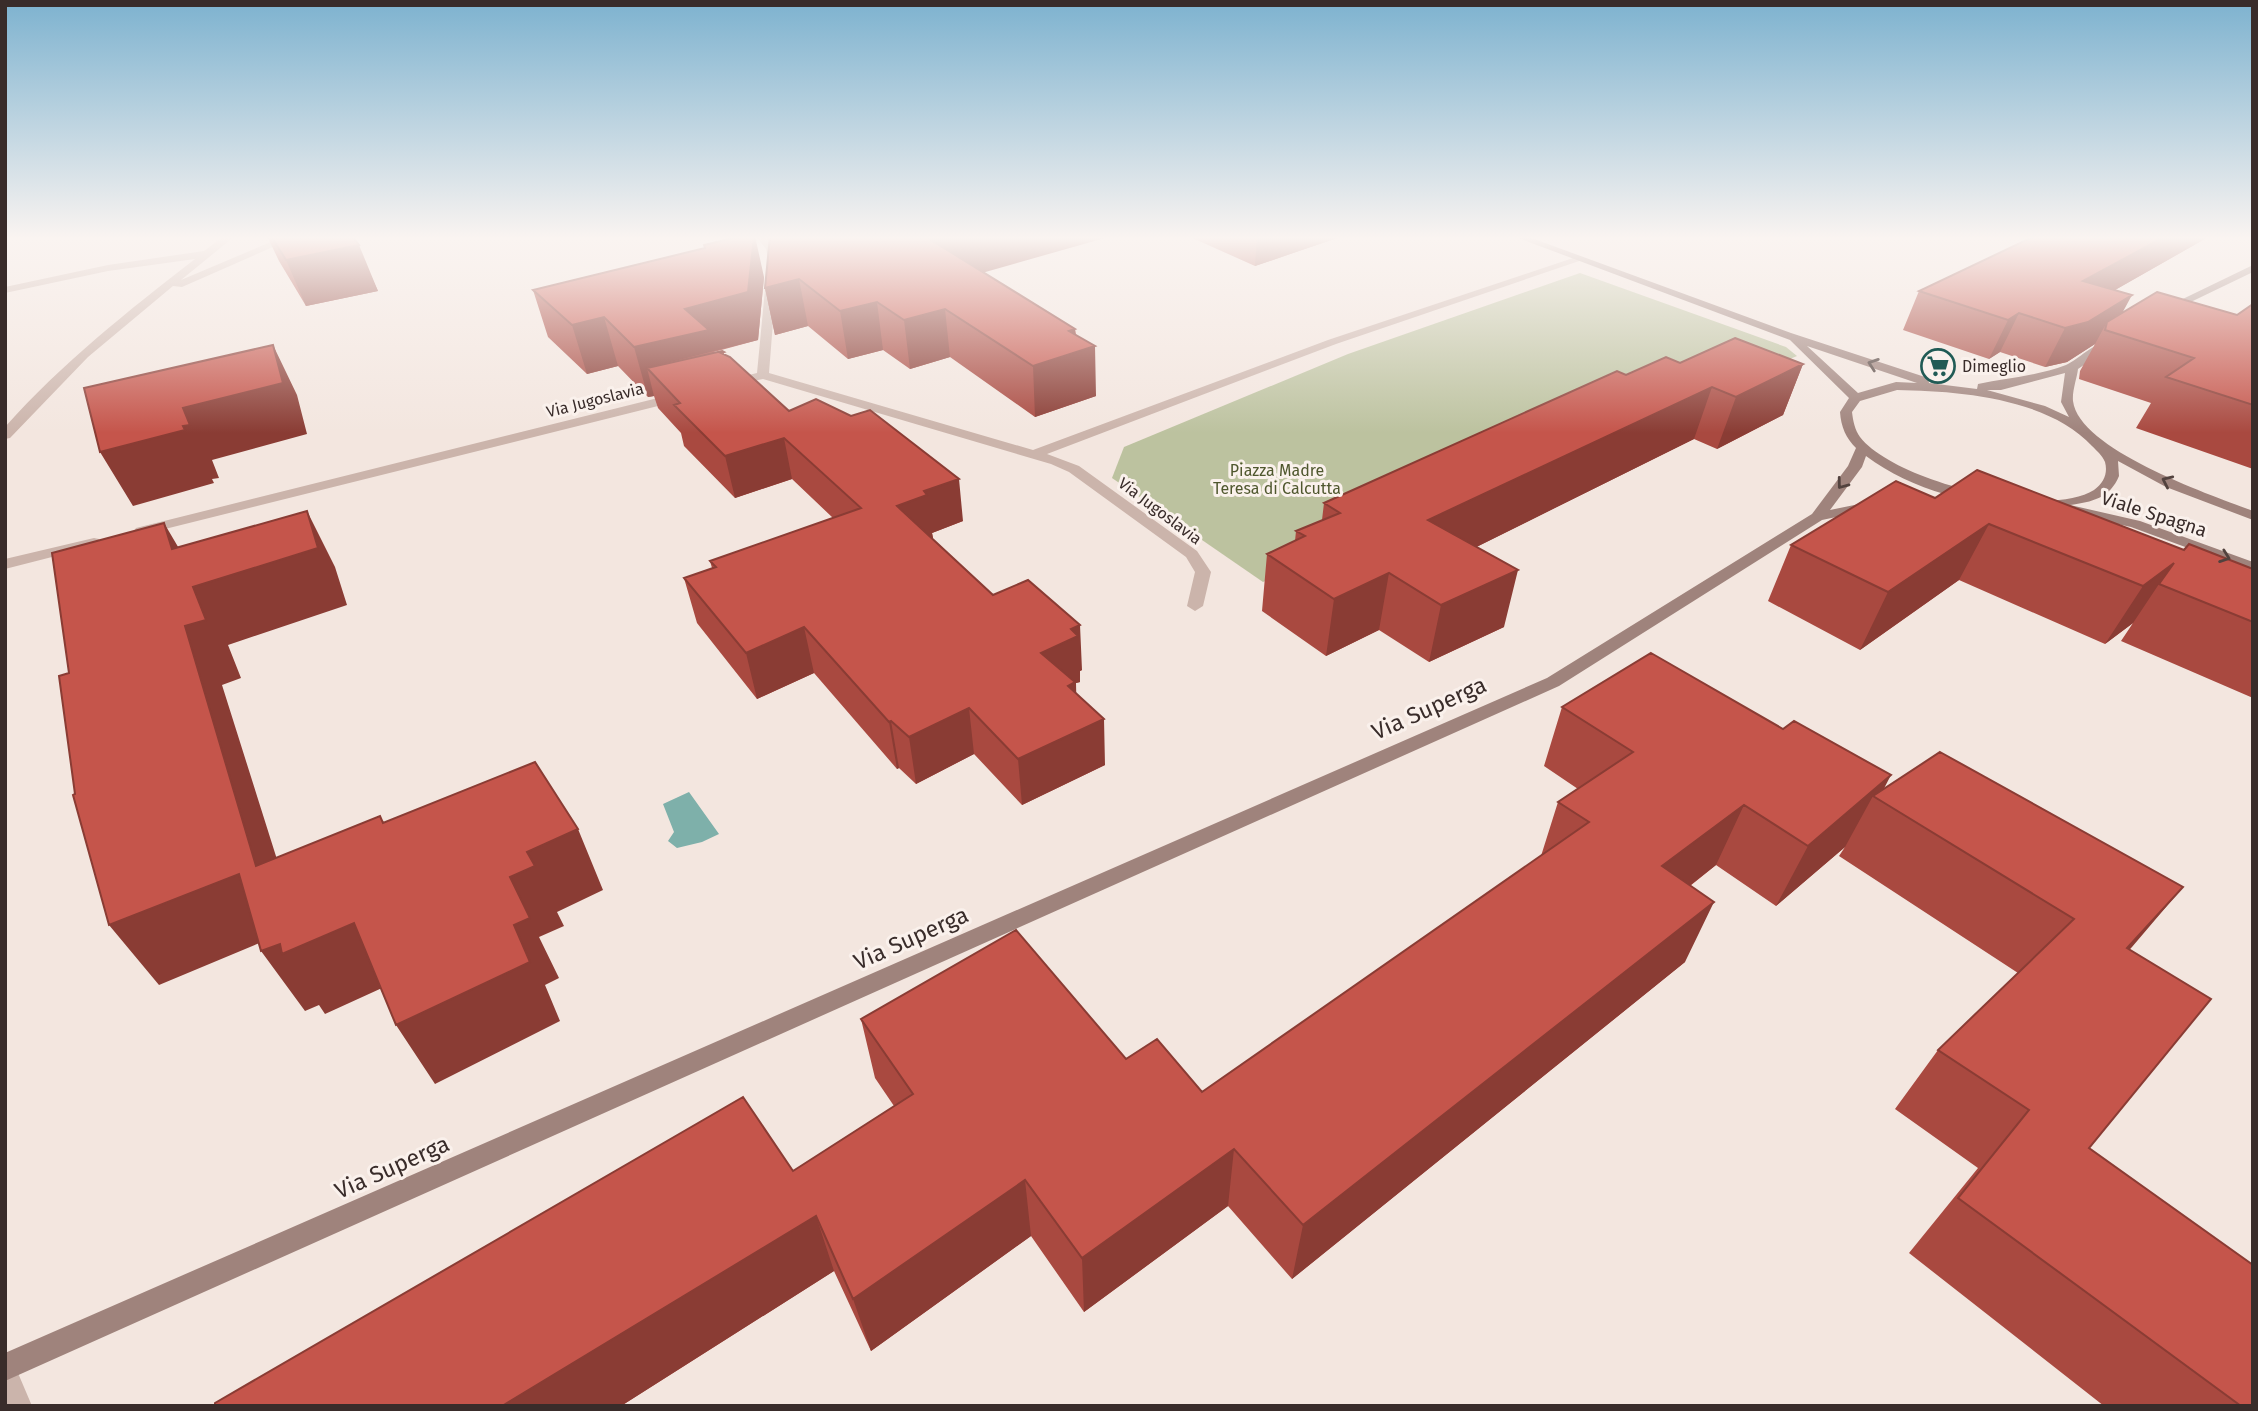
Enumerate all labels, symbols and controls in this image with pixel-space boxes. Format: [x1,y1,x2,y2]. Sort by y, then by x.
supermarket icon: Dimeglio [1919,347,1957,385]
place label: Dimeglio [1962,357,2026,376]
one-way arrow [1867,358,1879,372]
street label: Via Jugoslavia [544,379,646,421]
park label: Piazza Madre Teresa di Calcutta [1213,461,1341,498]
street label: Via Jugoslavia [1115,473,1205,549]
one-way arrow [2162,475,2174,489]
one-way arrow [1837,476,1850,488]
street label: Viale Spagna [2098,486,2210,542]
one-way arrow [2218,549,2230,563]
street label: Via Superga [1367,670,1491,746]
street label: Via Superga [849,900,973,976]
street label: Via Superga [330,1129,454,1205]

